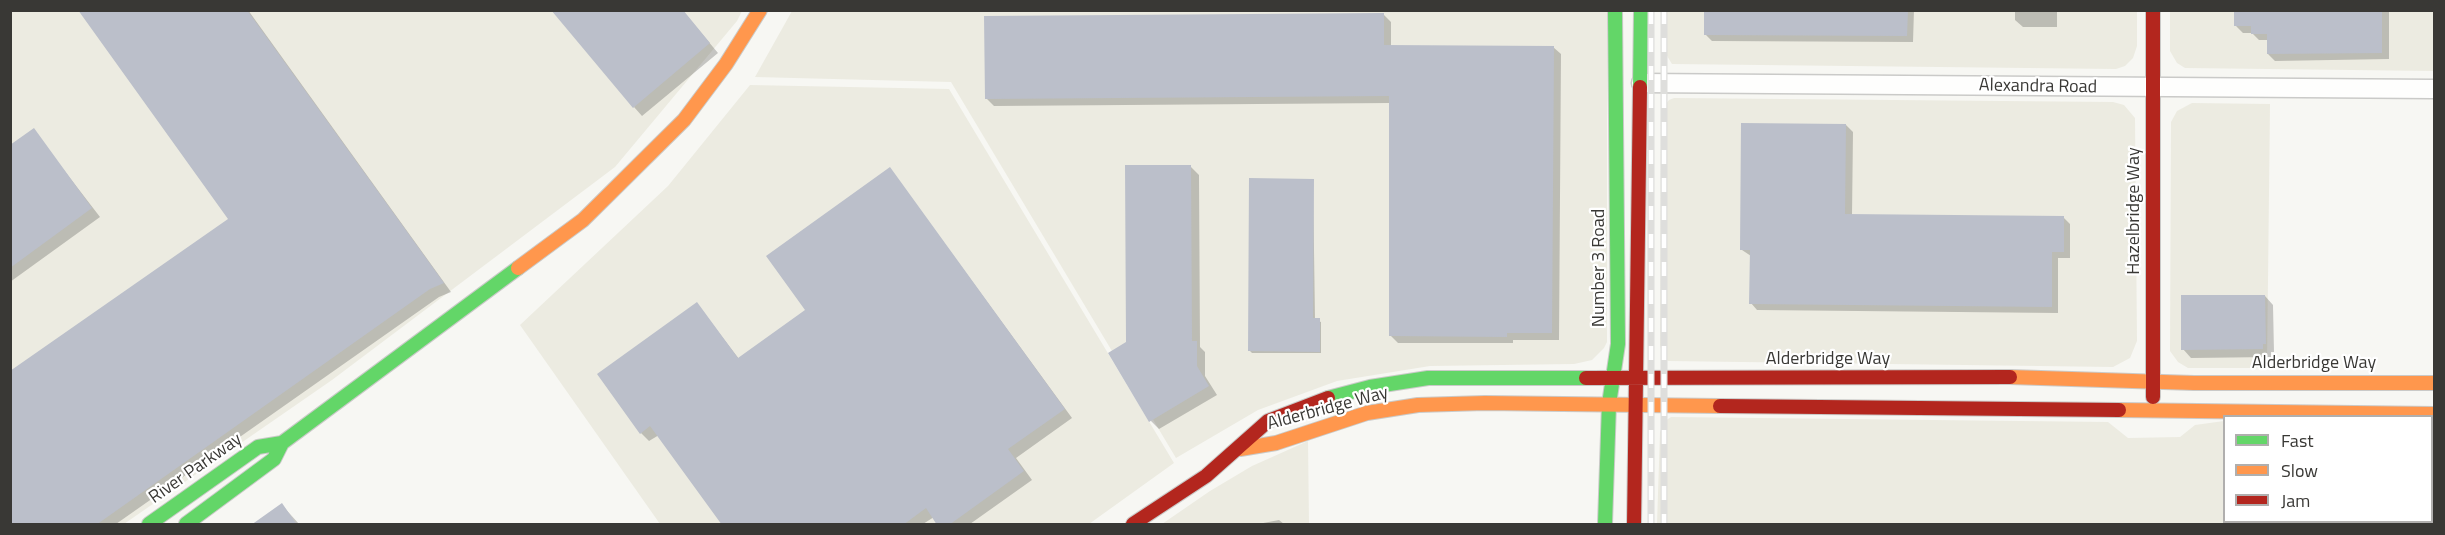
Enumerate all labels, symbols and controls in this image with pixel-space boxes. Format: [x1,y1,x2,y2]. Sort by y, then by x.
street label: Alexandra Road [1979,75,2097,99]
street label: Hazelbridge Way [2124,147,2146,275]
street label: Number 3 Road [1589,209,1611,327]
street label: Alderbridge Way [1766,349,1890,371]
street label: Alderbridge Way [2252,353,2376,375]
street label: Alderbridge Way [1265,382,1391,436]
legend [2223,415,2433,523]
text: Fast [2281,427,2314,454]
street label: River Parkway [145,429,247,509]
text: Slow [2281,457,2318,484]
text: Jam [2281,487,2310,514]

